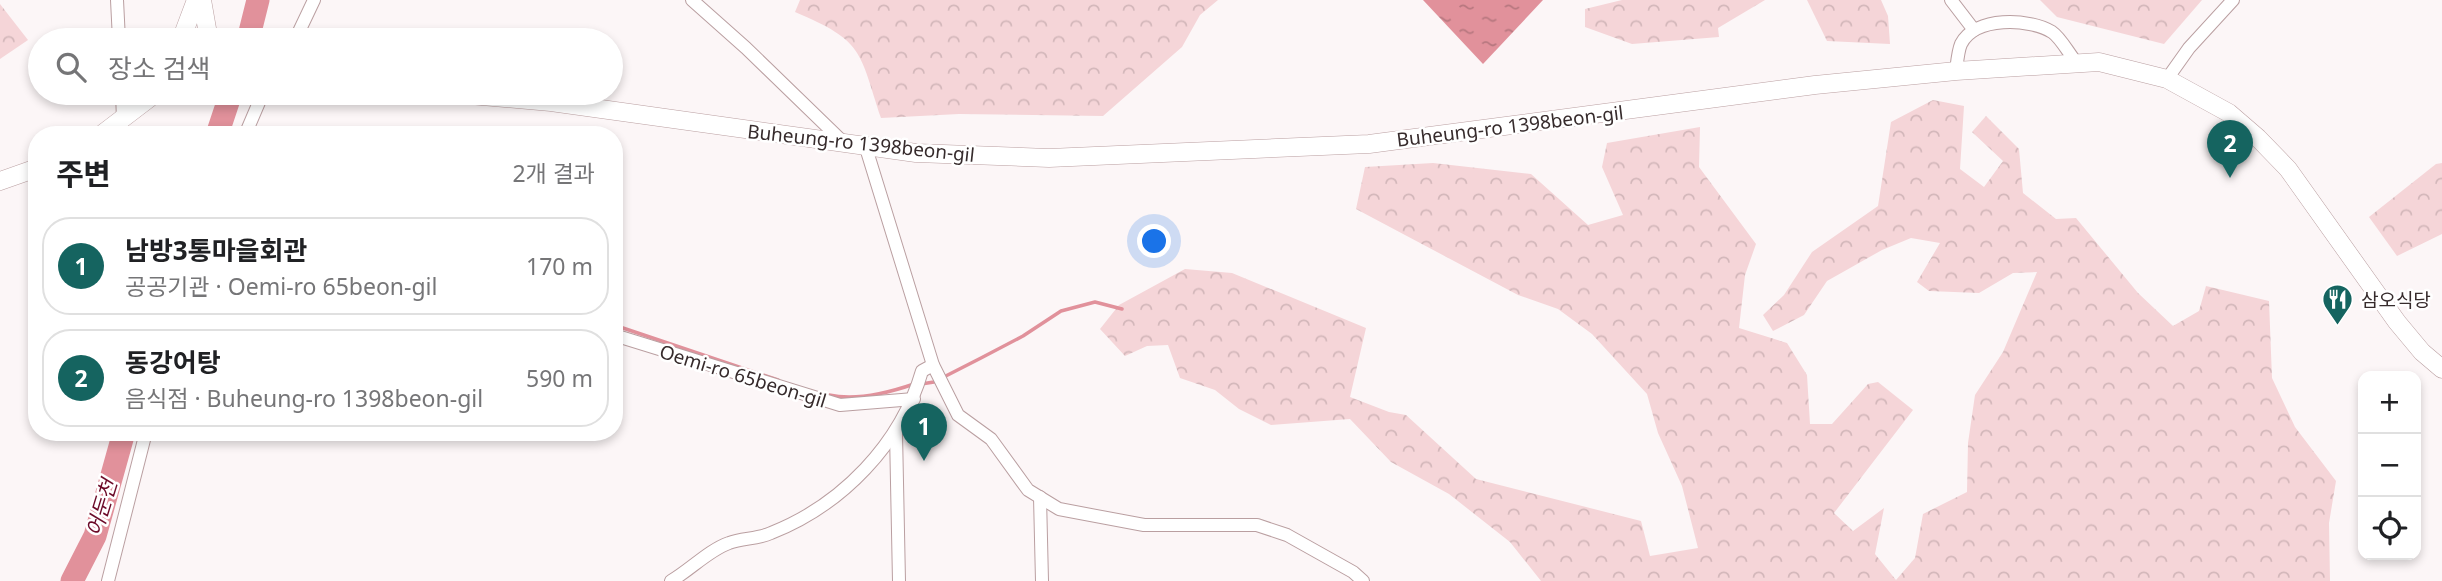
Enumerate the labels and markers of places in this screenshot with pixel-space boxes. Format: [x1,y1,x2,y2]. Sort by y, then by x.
pin: 2 [2207,120,2253,178]
restaurant icon: 삼오식당 [2321,283,2355,327]
place label: 삼오식당 [2361,287,2431,313]
pin: 1 [901,403,947,461]

